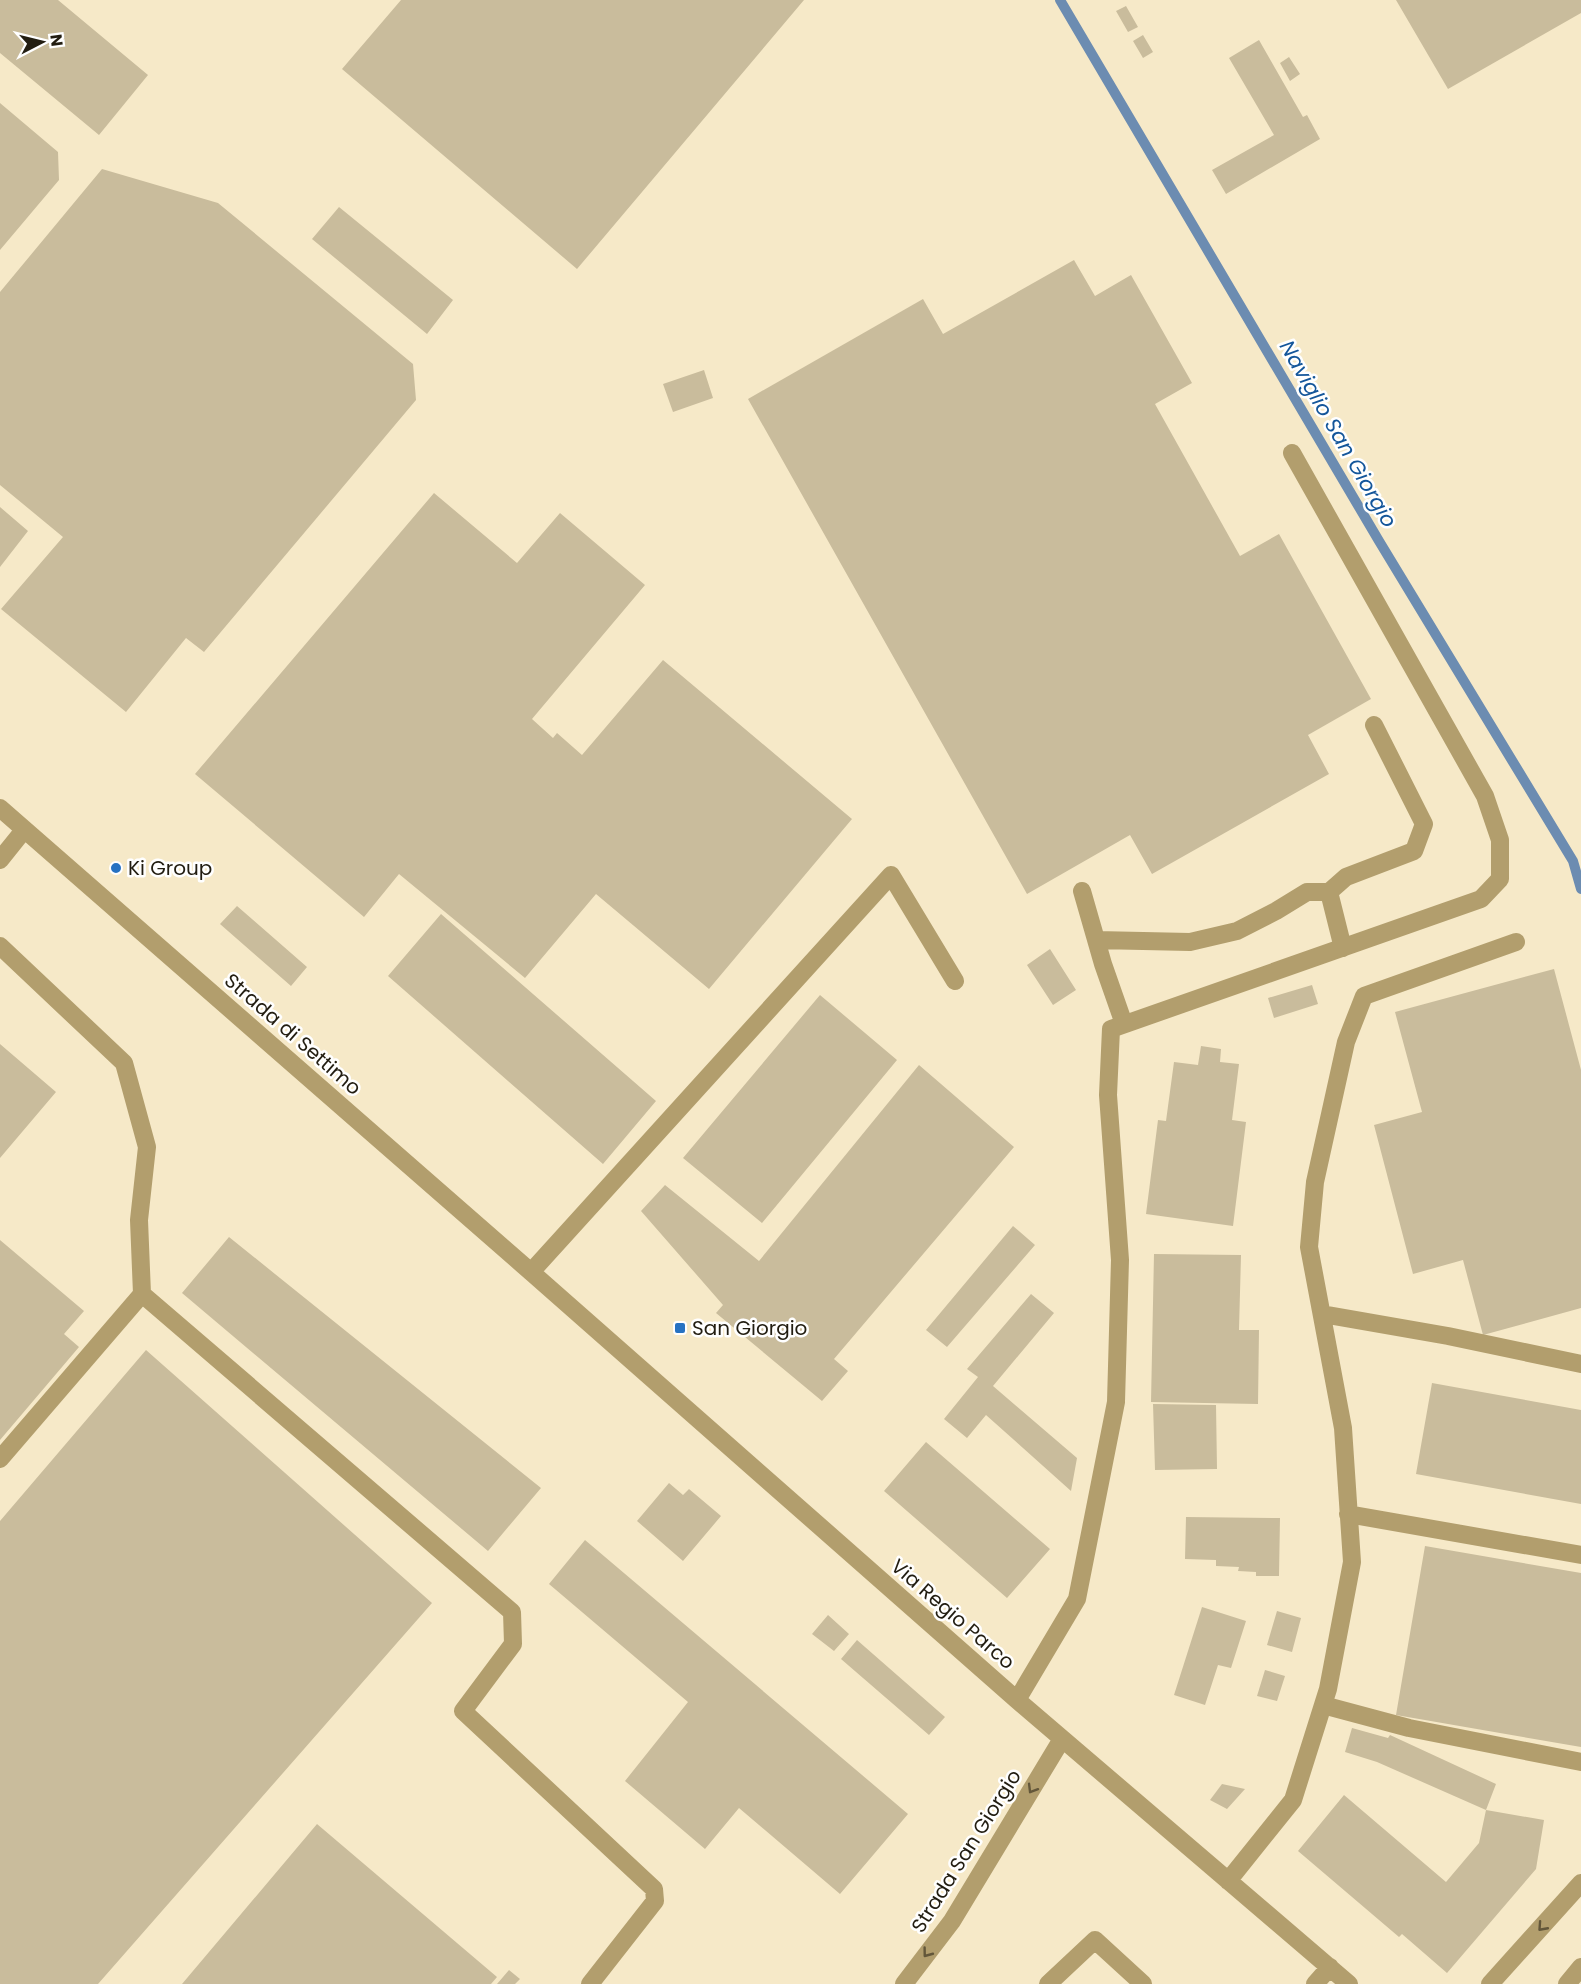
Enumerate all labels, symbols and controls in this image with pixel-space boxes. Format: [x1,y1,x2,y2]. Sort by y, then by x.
north arrow [12,12,72,72]
text: N [44,33,69,48]
water label: Naviglio San Giorgio [1273,335,1404,533]
place label: Ki Group [128,854,212,882]
marker: Ki Group [109,861,123,875]
street label: Strada di Settimo [218,967,368,1101]
place label: San Giorgio [692,1314,807,1342]
marker: San Giorgio [673,1321,687,1335]
street label: Via Regio Parco [885,1552,1021,1676]
street label: Strada San Giorgio [904,1764,1028,1938]
one-way arrow [1027,1783,1039,1793]
one-way arrow [1538,1920,1549,1930]
one-way arrow [924,1947,935,1958]

